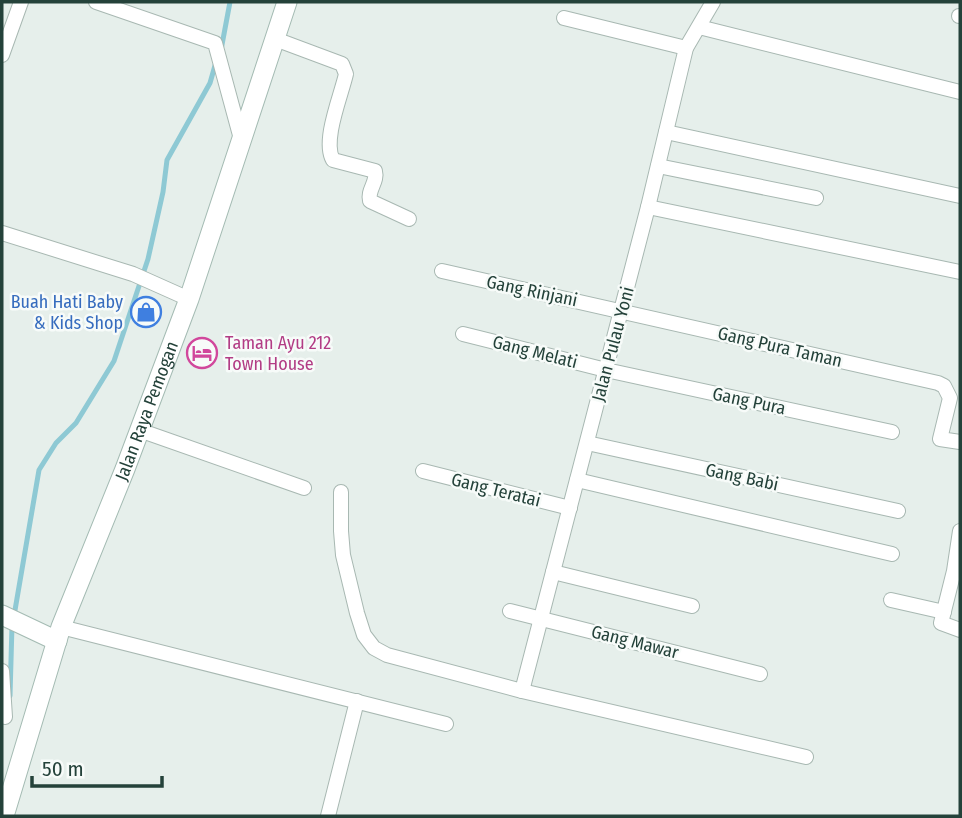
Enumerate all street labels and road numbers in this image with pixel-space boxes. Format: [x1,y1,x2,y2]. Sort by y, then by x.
street label: Gang Rinjani [484,271,580,311]
street label: Jalan Pulau Yoni [587,284,639,404]
street label: Gang Pura Taman [716,322,844,372]
street label: Gang Melati [490,331,580,373]
street label: Jalan Raya Pemogan [110,338,183,484]
street label: Gang Pura [710,383,788,420]
street label: Gang Babi [703,459,781,495]
street label: Gang Teratai [449,468,543,512]
street label: Gang Mawar [589,621,682,664]

